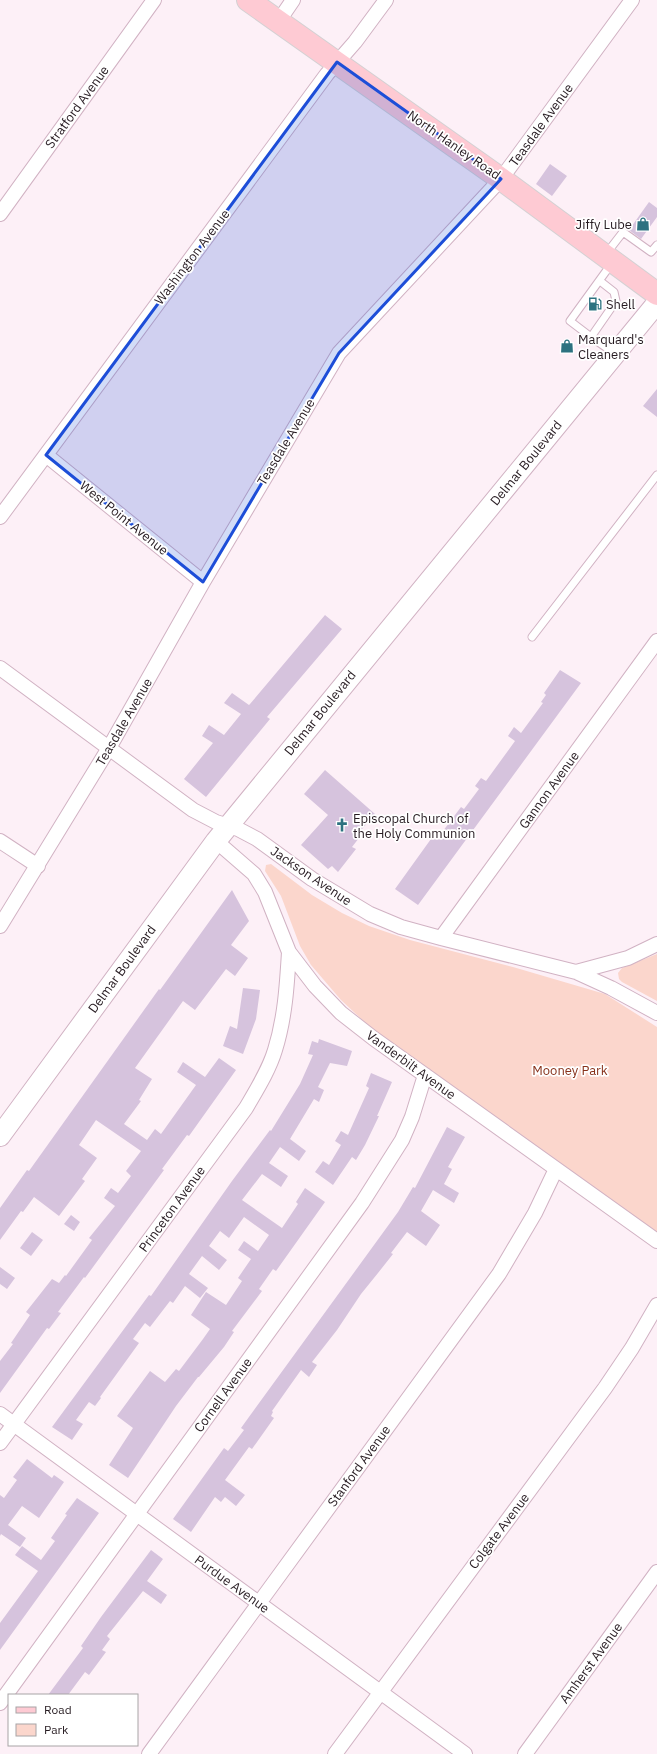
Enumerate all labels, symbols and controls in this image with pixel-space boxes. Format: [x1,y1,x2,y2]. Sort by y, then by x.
street label: Stratford Avenue [41,62,113,152]
street label: Teasdale Avenue [505,80,577,170]
street label: North Hanley Road [404,107,504,183]
street label: Washington Avenue [151,206,233,308]
place label: Jiffy Lube [576,216,632,233]
shop icon: Jiffy Lube [635,216,651,232]
fuel station icon: Shell [587,296,603,312]
place label: Shell [606,296,636,313]
place label: Marquard's Cleaners [578,331,644,363]
shop icon: Marquard's Cleaners [559,338,575,354]
street label: Teasdale Avenue [253,395,319,489]
street label: Delmar Boulevard [486,417,566,509]
street label: West Point Avenue [76,477,172,559]
street label: Delmar Boulevard [280,667,360,759]
street label: Teasdale Avenue [92,675,156,769]
street label: Gannon Avenue [515,748,583,832]
place label: Episcopal Church of the Holy Communion [353,810,475,842]
church icon: Episcopal Church of the Holy Communion [334,817,350,833]
street label: Jackson Avenue [267,843,355,909]
street label: Delmar Boulevard [84,922,160,1016]
street label: Vanderbilt Avenue [363,1027,459,1103]
park label: Mooney Park [532,1062,608,1079]
street label: Princeton Avenue [135,1163,209,1255]
street label: Cornell Avenue [190,1354,256,1436]
street label: Stanford Avenue [324,1422,394,1510]
street label: Colgate Avenue [465,1490,533,1572]
street label: Purdue Avenue [191,1551,273,1617]
street label: Amherst Avenue [556,1619,626,1707]
legend [8,1694,138,1746]
text: Road [44,1702,72,1717]
text: Park [44,1722,69,1737]

